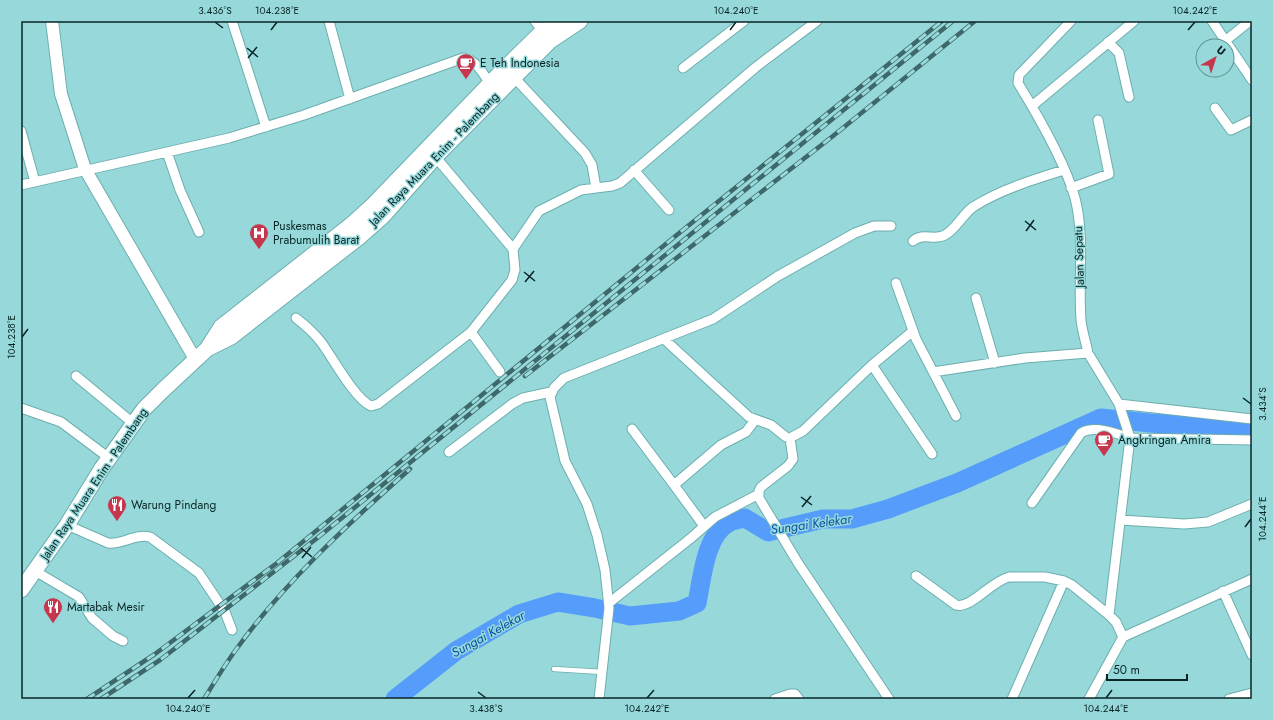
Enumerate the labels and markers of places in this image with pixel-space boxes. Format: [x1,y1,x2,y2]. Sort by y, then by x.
cafe icon: E Teh Indonesia [455,52,477,80]
place label: E Teh Indonesia [480,54,560,72]
place label: Puskesmas Prabumulih Barat [273,217,359,249]
hospital icon: Puskesmas Prabumulih Barat [248,222,270,250]
cafe icon: Angkringan Amira [1093,429,1115,457]
place label: Angkringan Amira [1118,431,1211,449]
restaurant icon: Warung Pindang [106,494,128,522]
place label: Warung Pindang [131,496,216,514]
restaurant icon: Martabak Mesir [42,596,64,624]
place label: Martabak Mesir [67,598,146,616]

